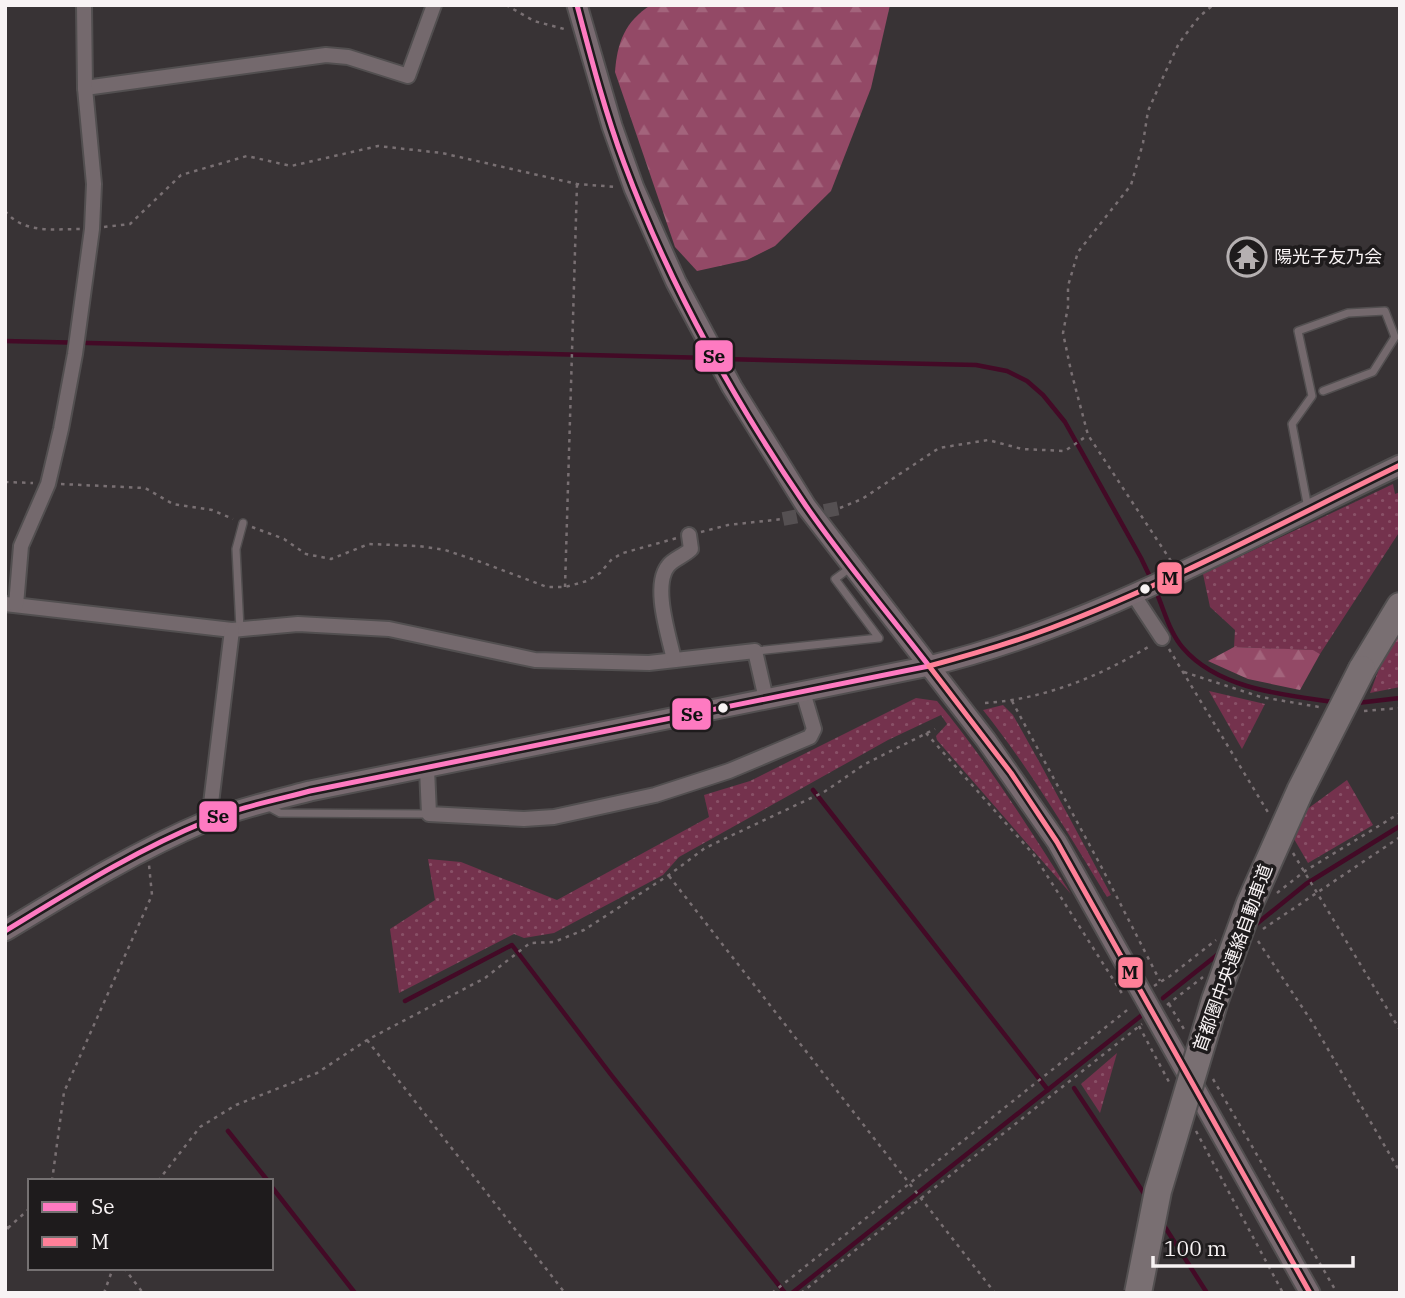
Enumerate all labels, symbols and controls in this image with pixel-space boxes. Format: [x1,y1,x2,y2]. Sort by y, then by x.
temple icon: 陽光子友乃会 [1226,236,1268,278]
place label: 陽光子友乃会 [1274,245,1382,268]
line badge: Se [694,339,734,373]
text: Se [703,344,726,368]
line badge: M [1156,561,1183,595]
text: M [1161,566,1179,590]
unlabelled marker [1138,582,1152,596]
line badge: Se [671,697,712,731]
unlabelled marker [716,701,730,715]
text: Se [681,702,704,726]
line badge: Se [198,800,238,833]
text: Se [207,804,230,828]
street label: 首都圏中央連絡自動車道 [1188,861,1277,1055]
line badge: M [1117,956,1144,989]
text: M [1121,960,1139,984]
legend [28,1179,273,1270]
text: Se [91,1192,115,1220]
scale bar [1153,1224,1352,1268]
text: M [91,1227,109,1255]
text: 100 m [1164,1234,1227,1262]

